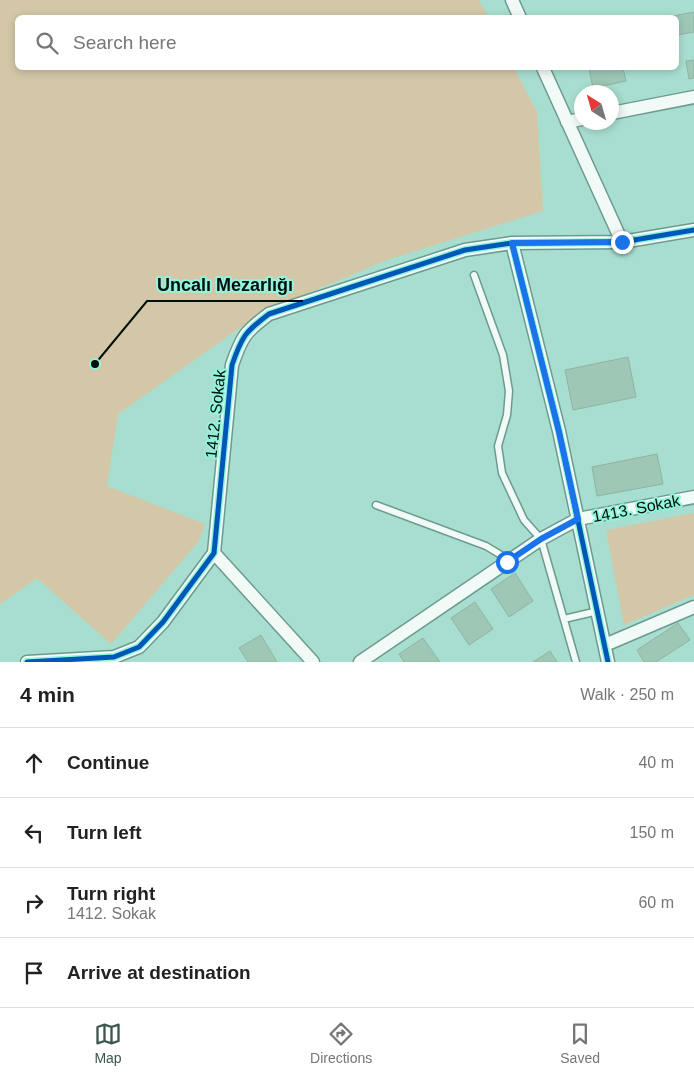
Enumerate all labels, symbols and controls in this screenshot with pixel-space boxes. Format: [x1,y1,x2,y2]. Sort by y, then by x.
search box [15,15,679,70]
icon: search [33,29,61,57]
text: Search here [73,32,177,53]
north arrow [574,85,619,130]
route end [611,231,634,254]
callout: Uncalı Mezarlığı [147,268,303,301]
text: Uncalı Mezarlığı [157,275,293,295]
street label: 1412. Sokak [202,368,229,459]
street label: 1413. Sokak [591,491,682,525]
route start [496,551,519,574]
text: 4 min [20,683,75,706]
text: Walk · 250 m [580,686,674,703]
icon: ahead [20,749,48,777]
text: Continue [67,752,149,773]
text: 40 m [638,754,674,771]
icon: left [20,819,48,847]
text: Turn left [67,822,142,843]
text: 150 m [630,824,674,841]
text: Turn right [67,883,155,904]
icon: right [20,889,48,917]
text: 60 m [638,894,674,911]
text: 1412. Sokak [67,905,156,922]
icon: arrive [20,959,48,987]
text: Arrive at destination [67,962,251,983]
tab: Map [94,1020,122,1066]
tab: Directions [310,1020,372,1066]
tab: Saved [560,1020,600,1066]

